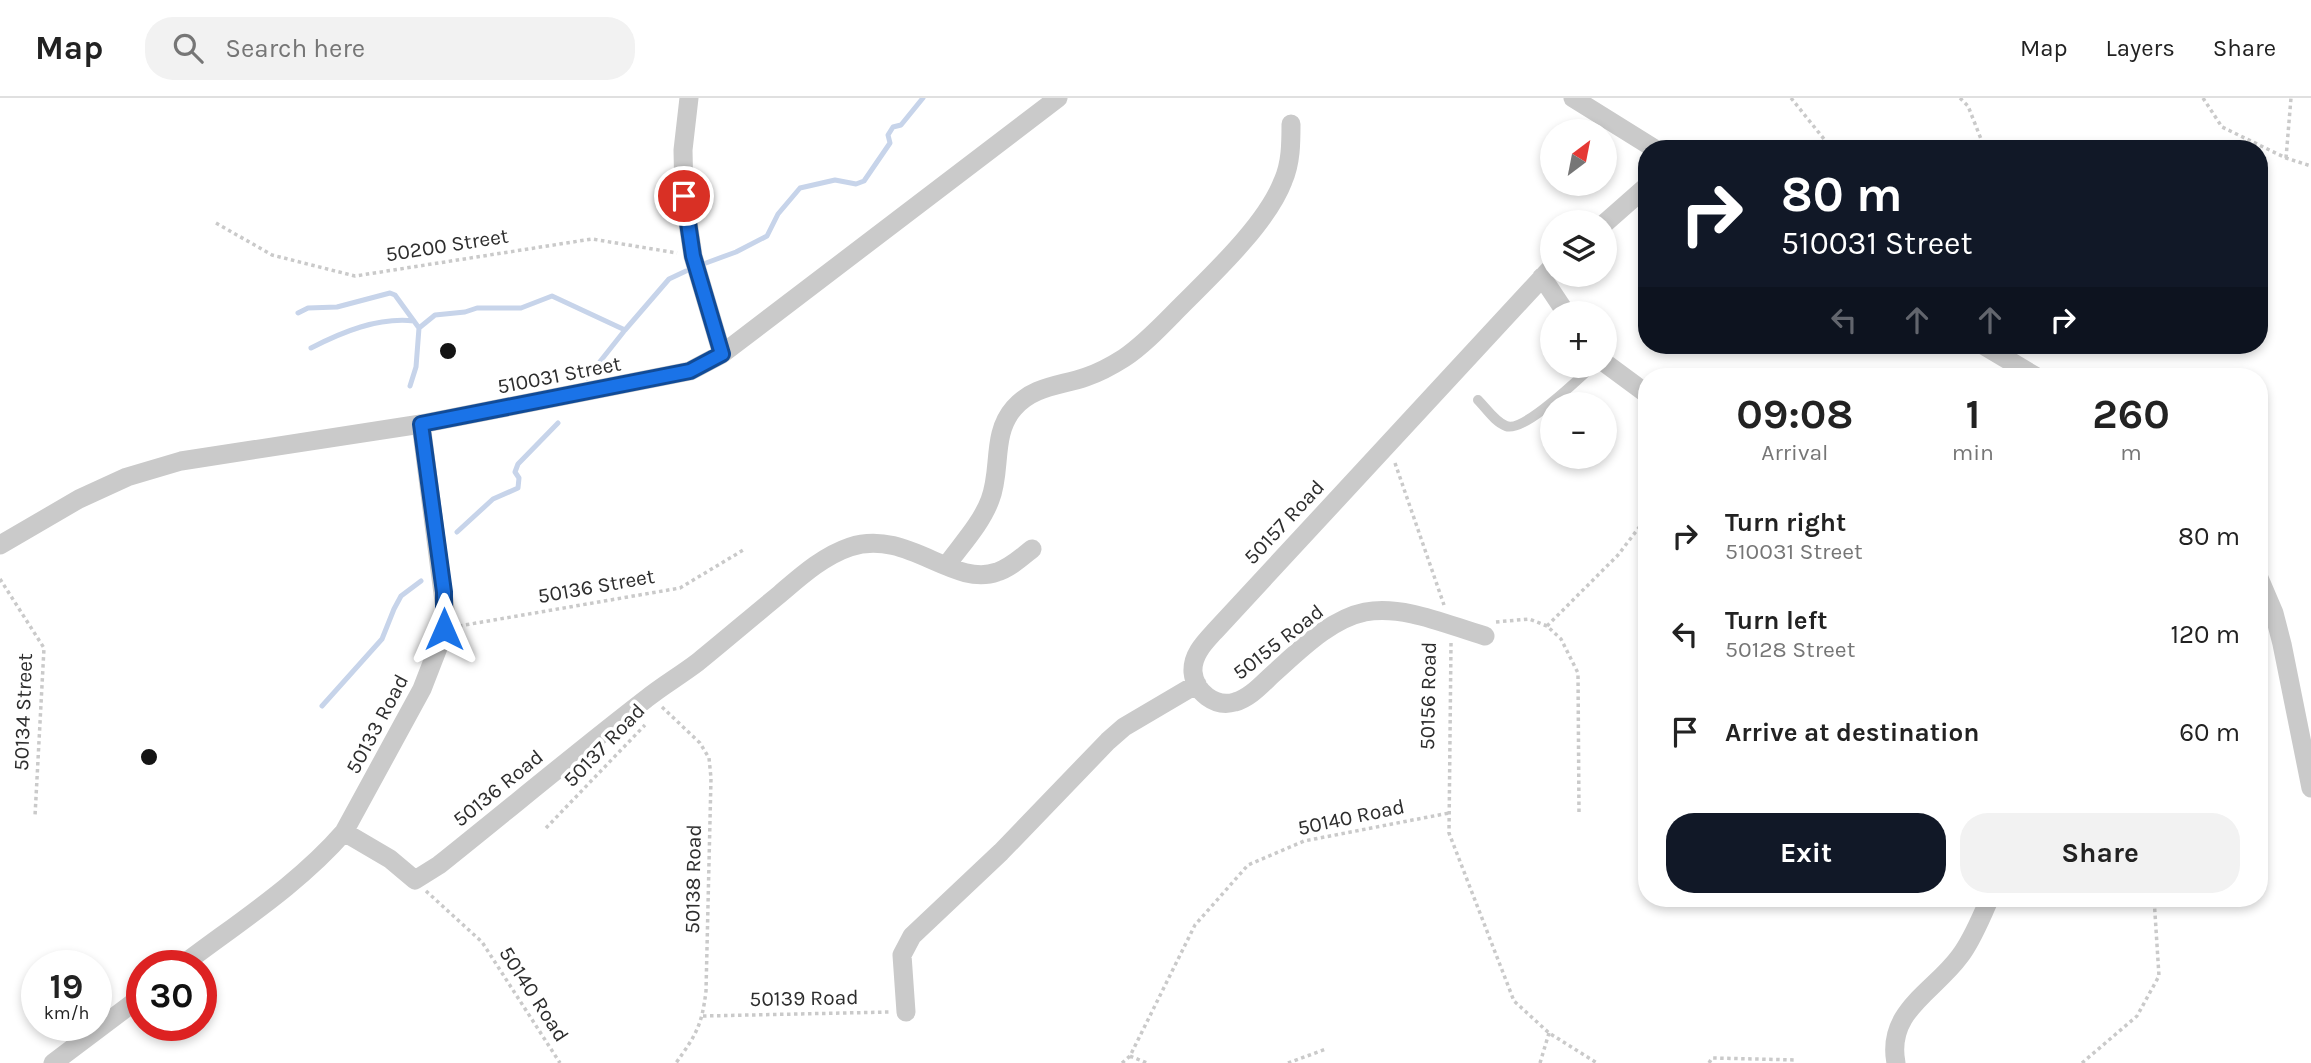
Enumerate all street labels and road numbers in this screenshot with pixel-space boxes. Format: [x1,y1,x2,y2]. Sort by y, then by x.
street label: 50200 Street [384,223,510,267]
street label: 510031 Street [495,351,623,399]
street label: 50157 Road [1239,475,1329,569]
street label: 50136 Street [536,564,656,608]
street label: 50155 Road [1228,599,1328,685]
street label: 50156 Road [1415,642,1441,750]
street label: 50134 Street [9,653,37,771]
street label: 50133 Road [341,670,413,778]
street label: 50137 Road [558,698,650,792]
street label: 50136 Road [448,744,548,832]
street label: 50140 Road [1295,794,1407,840]
street label: 50138 Road [680,824,706,934]
street label: 50140 Road [494,942,574,1046]
street label: 50139 Road [749,985,859,1011]

